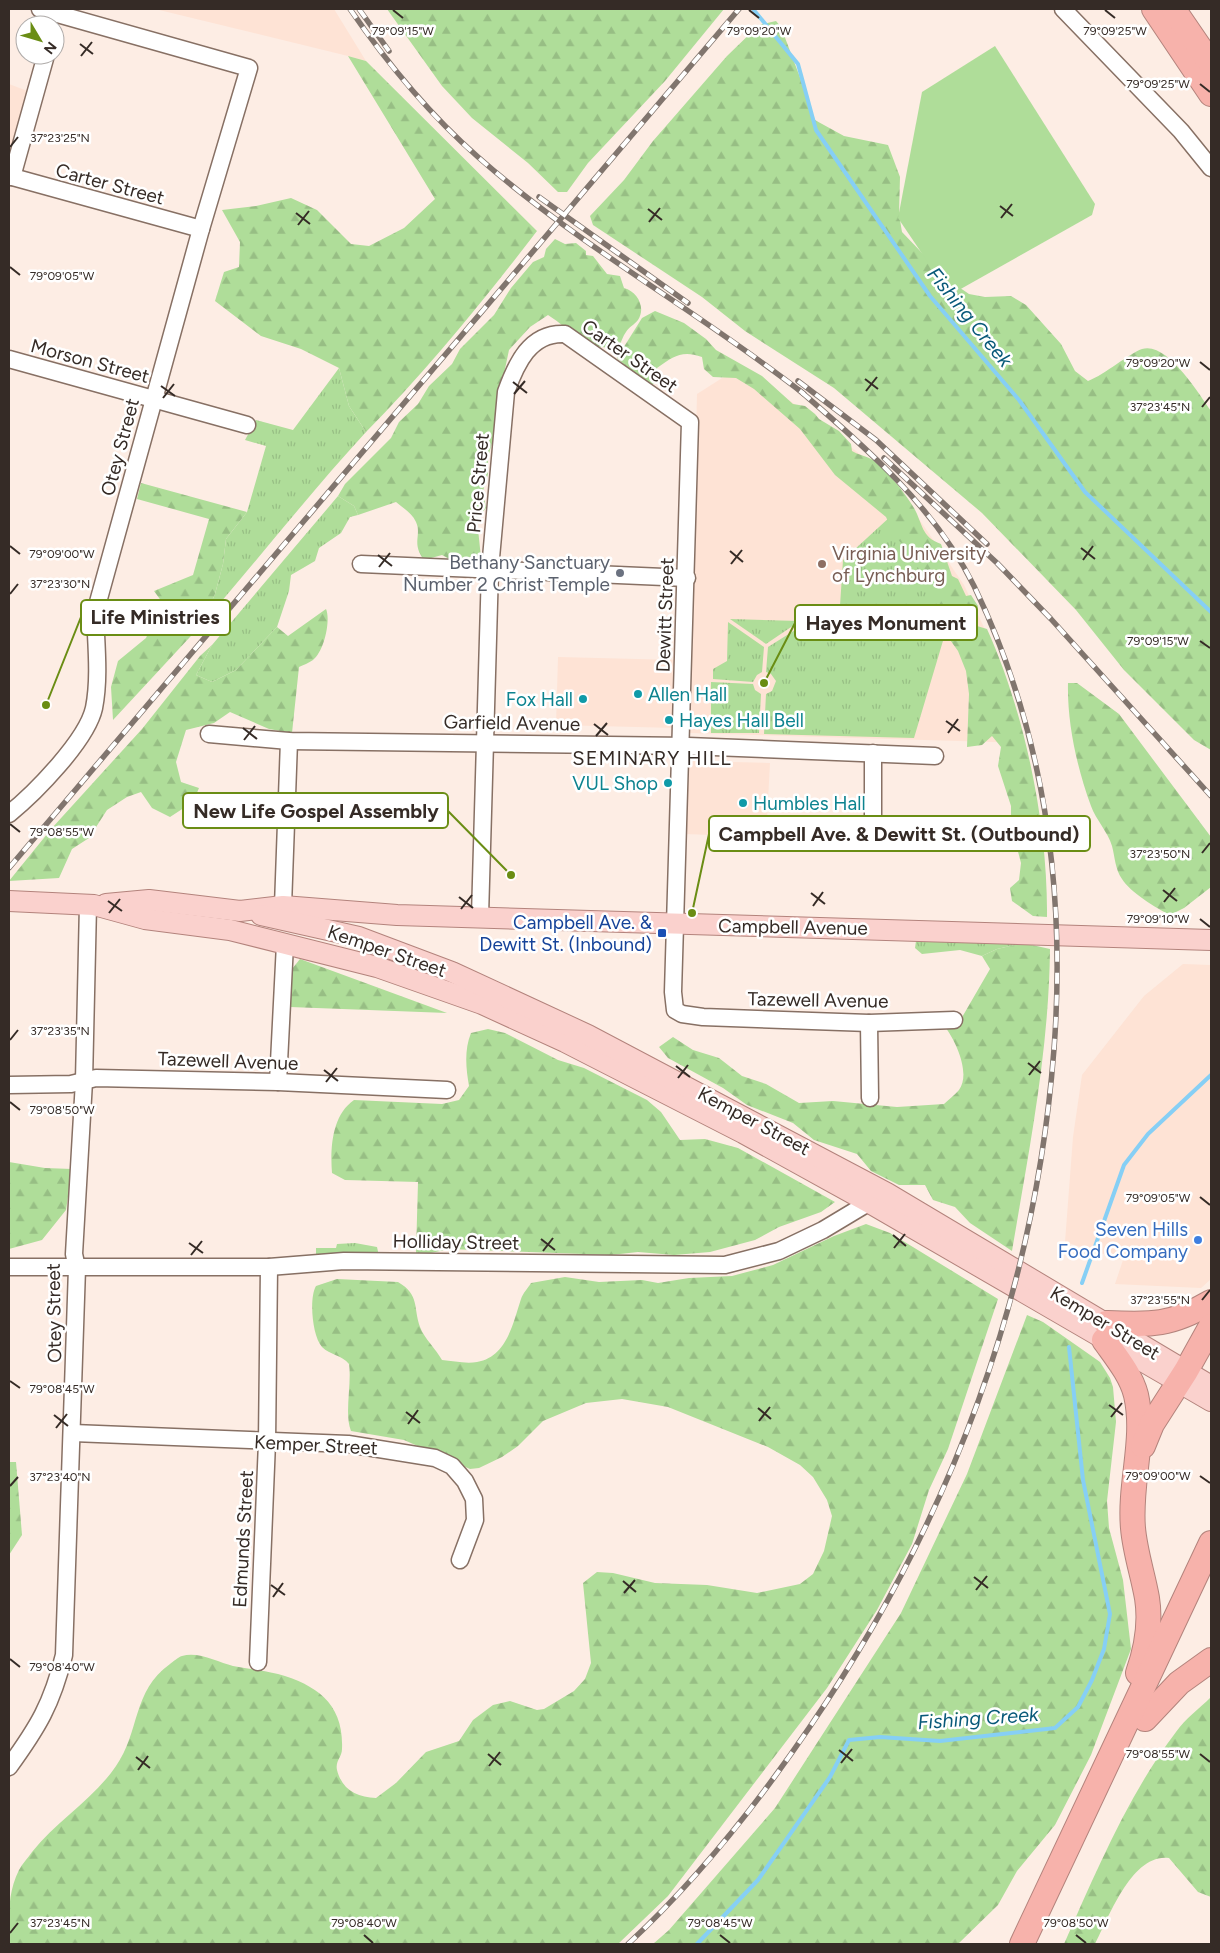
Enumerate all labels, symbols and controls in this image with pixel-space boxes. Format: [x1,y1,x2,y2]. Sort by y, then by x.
north arrow [15,15,65,65]
text: 79°09'15"W [372,24,434,38]
text: 79°09'20"W [727,24,792,38]
text: 79°09'25"W [1083,24,1147,38]
text: N [40,38,60,57]
text: 79°09'25"W [1126,77,1190,91]
text: 37°23'25"N [30,131,90,145]
street label: Carter Street [53,158,167,210]
water label: Fishing Creek [922,262,1018,373]
text: 79°09'05"W [30,269,95,283]
street label: Carter Street [578,315,682,397]
street label: Morson Street [28,334,152,388]
text: 79°09'20"W [1126,356,1191,370]
street label: Otey Street [96,396,144,498]
text: 37°23'45"N [1130,400,1190,414]
street label: Price Street [462,432,494,534]
place label: Virginia University of Lynchburg [832,542,986,587]
text: 79°09'00"W [29,547,95,561]
place label: Bethany Sanctuary Number 2 Christ Temple [403,551,610,596]
street label: Dewitt Street [652,557,678,673]
marker: Virginia University of Lynchburg [816,558,828,570]
marker: Bethany Sanctuary Number 2 Christ Temple [614,567,626,579]
text: 37°23'30"N [30,577,90,591]
callout: Life Ministries [81,600,230,635]
text: Life Ministries [91,605,220,629]
callout: Hayes Monument [795,605,977,640]
text: Hayes Monument [805,611,967,635]
text: 79°09'15"W [1127,634,1189,648]
place label: Allen Hall [648,683,727,706]
place label: Fox Hall [506,688,573,711]
marker: Allen Hall [632,688,644,700]
marker: Fox Hall [577,693,589,705]
place label: Hayes Hall Bell [679,709,804,732]
street label: Garfield Avenue [444,710,580,736]
marker: Hayes Hall Bell [663,714,675,726]
district label: SEMINARY HILL [572,746,732,770]
place label: VUL Shop [572,772,658,795]
marker: VUL Shop [662,777,674,789]
place label: Humbles Hall [753,792,866,815]
callout: New Life Gospel Assembly [183,793,448,828]
marker: Humbles Hall [737,797,749,809]
text: New Life Gospel Assembly [193,799,439,823]
callout: Campbell Ave. & Dewitt St. (Outbound) [709,816,1090,851]
text: Campbell Ave. & Dewitt St. (Outbound) [719,822,1079,846]
text: 79°08'55"W [30,825,95,839]
text: 37°23'50"N [1130,847,1190,861]
place label: Campbell Ave. & Dewitt St. (Inbound) [479,911,653,956]
text: 79°09'10"W [1127,912,1190,926]
street label: Campbell Avenue [718,914,868,940]
street label: Kemper Street [325,920,449,982]
marker: Campbell Ave. & Dewitt St. (Inbound) [656,927,668,939]
street label: Tazewell Avenue [747,987,889,1013]
text: 37°23'35"N [30,1024,90,1038]
street label: Tazewell Avenue [157,1047,299,1075]
street label: Kemper Street [694,1082,814,1160]
text: 79°08'50"W [29,1103,95,1117]
text: 79°09'05"W [1126,1191,1191,1205]
place label: Seven Hills Food Company [1058,1218,1188,1263]
street label: Holliday Street [392,1229,520,1255]
marker: Seven Hills Food Company [1192,1234,1204,1246]
street label: Otey Street [42,1263,66,1363]
street label: Kemper Street [1046,1281,1164,1365]
text: 37°23'55"N [1130,1293,1190,1307]
text: 79°08'45"W [30,1382,95,1396]
street label: Kemper Street [254,1430,378,1460]
text: 79°09'00"W [1125,1469,1191,1483]
text: 37°23'40"N [29,1470,91,1484]
street label: Edmunds Street [228,1470,258,1608]
text: 79°08'40"W [29,1660,95,1674]
water label: Fishing Creek [917,1702,1041,1734]
text: 79°08'55"W [1126,1747,1191,1761]
text: 37°23'45"N [30,1916,90,1930]
text: 79°08'40"W [331,1916,397,1930]
text: 79°08'45"W [688,1916,753,1930]
text: 79°08'50"W [1043,1916,1109,1930]

